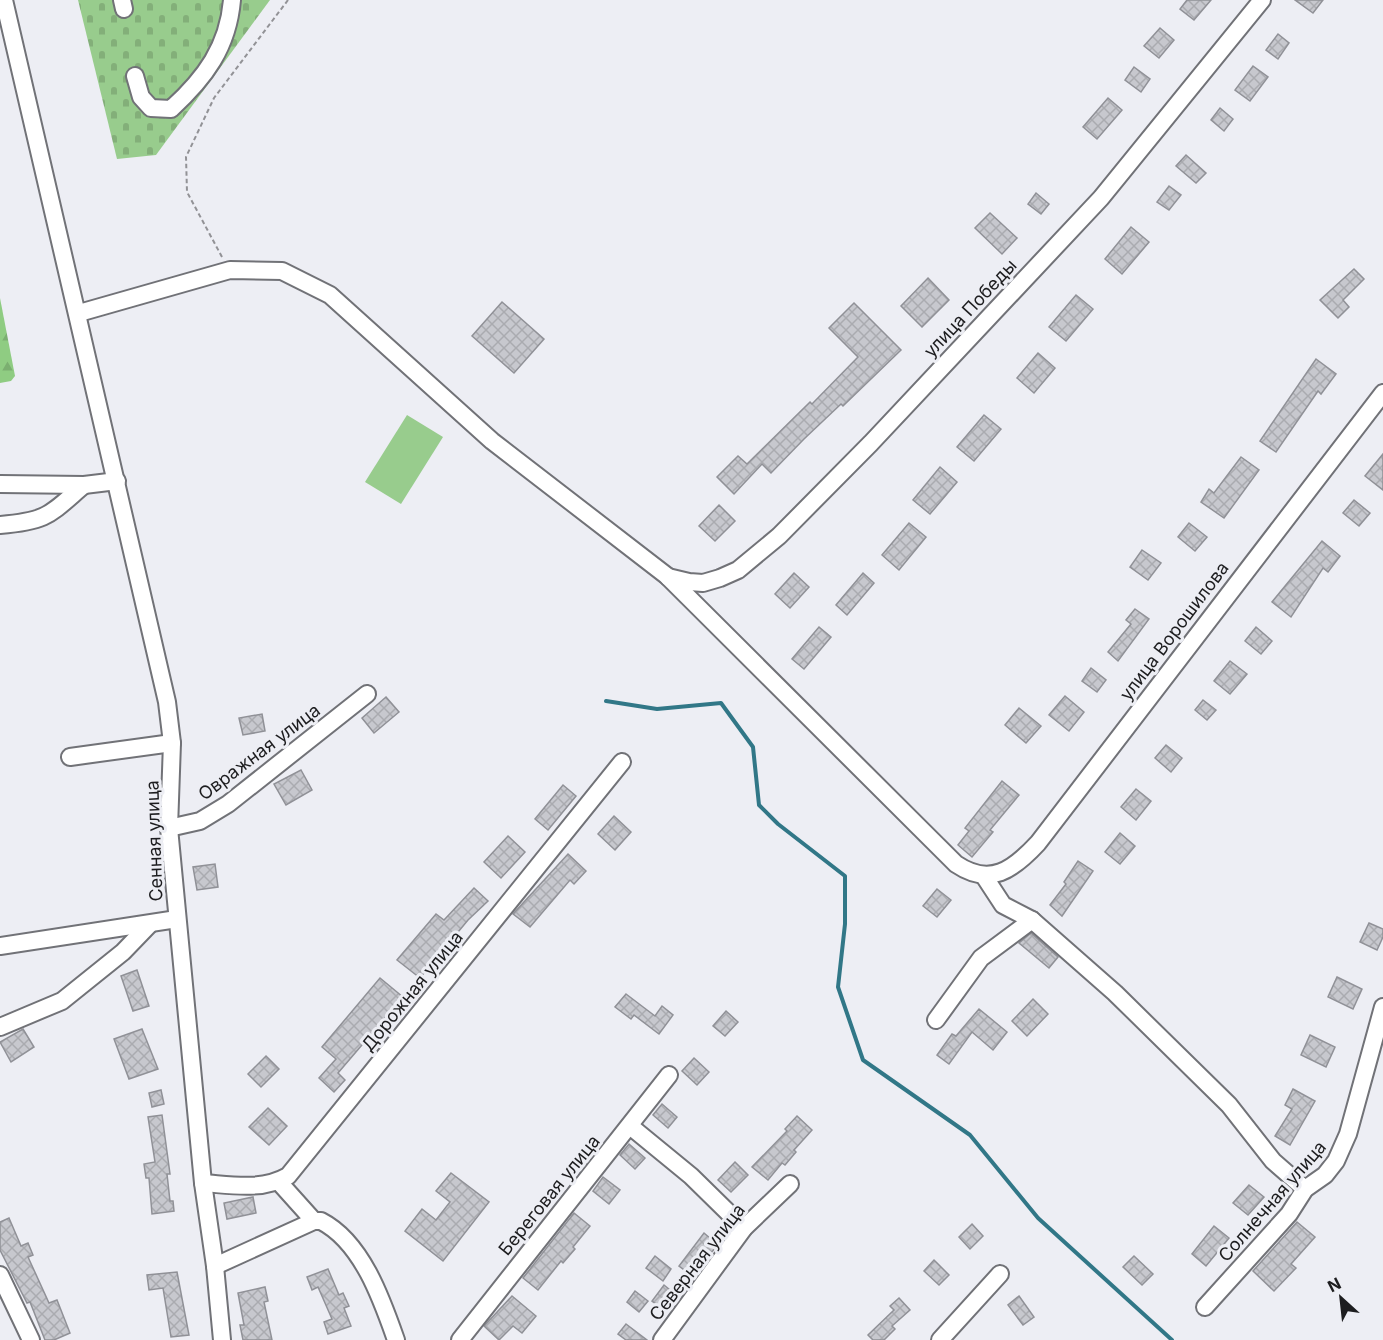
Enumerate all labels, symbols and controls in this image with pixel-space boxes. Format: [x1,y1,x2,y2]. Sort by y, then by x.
street label: улица Победы [919,255,1021,361]
street label: улица Ворошилова [1115,558,1233,704]
street label: Овражная улица [194,699,324,805]
street label: Сенная улица [141,780,167,902]
street label: Дорожная улица [357,927,467,1055]
street label: Береговая улица [494,1131,604,1259]
street label: Солнечная улица [1214,1136,1330,1266]
street label: Северная улица [645,1199,749,1325]
north arrow [1311,1268,1371,1328]
text: N [1324,1273,1344,1296]

